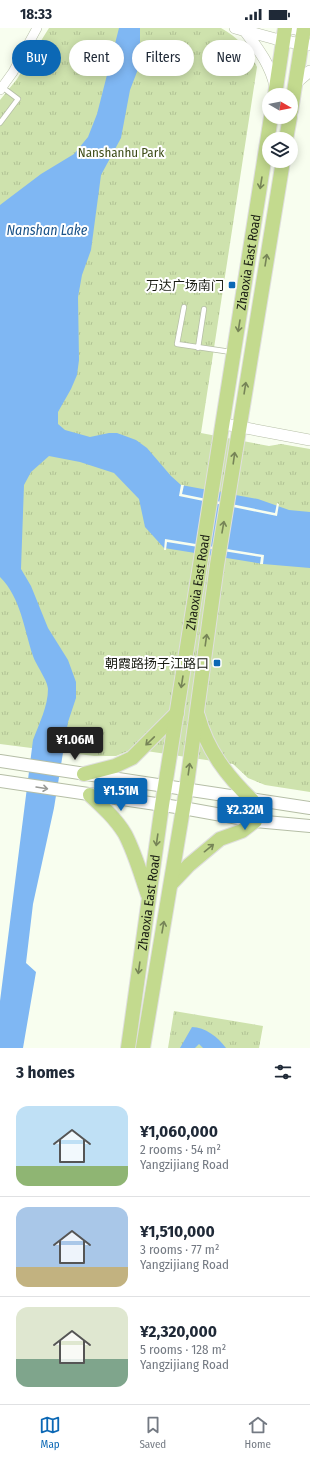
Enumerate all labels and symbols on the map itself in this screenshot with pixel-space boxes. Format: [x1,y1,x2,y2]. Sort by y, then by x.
north arrow [262,88,298,124]
park label: Nanshanhu Park [78,145,165,160]
one-way arrow [257,176,265,189]
street label: Zhaoxia East Road [233,213,263,311]
water label: Nanshan Lake [7,222,88,239]
one-way arrow [262,254,270,267]
place label: 万达广场南门 [146,278,224,293]
marker: 万达广场南门 [227,280,237,290]
one-way arrow [235,319,243,332]
one-way arrow [241,382,249,395]
one-way arrow [230,452,238,465]
one-way arrow [219,521,227,534]
street label: Zhaoxia East Road [182,533,212,631]
one-way arrow [202,634,210,647]
place label: 朝霞路扬子江路口 [105,656,209,671]
marker: 朝霞路扬子江路口 [212,658,222,668]
one-way arrow [178,675,186,688]
pin: ¥1.06M [42,727,108,761]
one-way arrow [145,736,155,746]
one-way arrow [185,763,193,776]
pin: ¥1.51M [88,778,154,812]
one-way arrow [35,784,48,792]
pin: ¥2.32M [212,797,278,831]
one-way arrow [153,833,161,846]
one-way arrow [204,843,215,852]
street label: Zhaoxia East Road [134,854,162,951]
one-way arrow [160,921,168,934]
one-way arrow [135,961,143,974]

